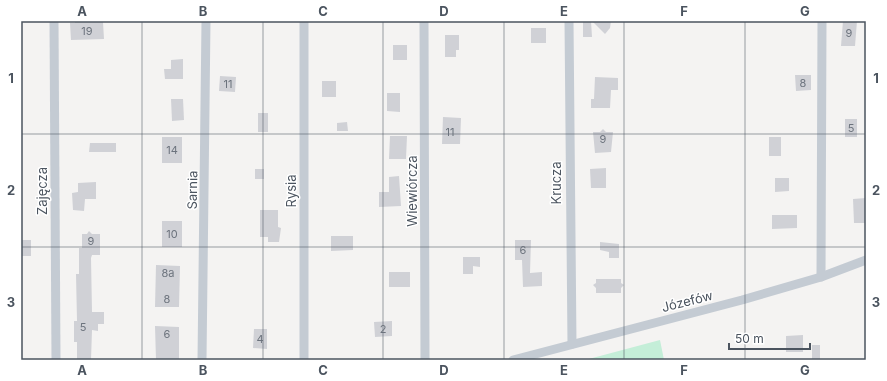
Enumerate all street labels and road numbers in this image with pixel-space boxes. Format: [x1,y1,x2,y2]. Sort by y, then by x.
street label: Wiewiórcza [404,155,420,227]
street label: Krucza [548,161,564,205]
street label: Zajęcza [34,167,50,215]
street label: Sarnia [184,170,200,210]
street label: Rysia [283,175,299,207]
street label: Józefów [660,287,715,315]

